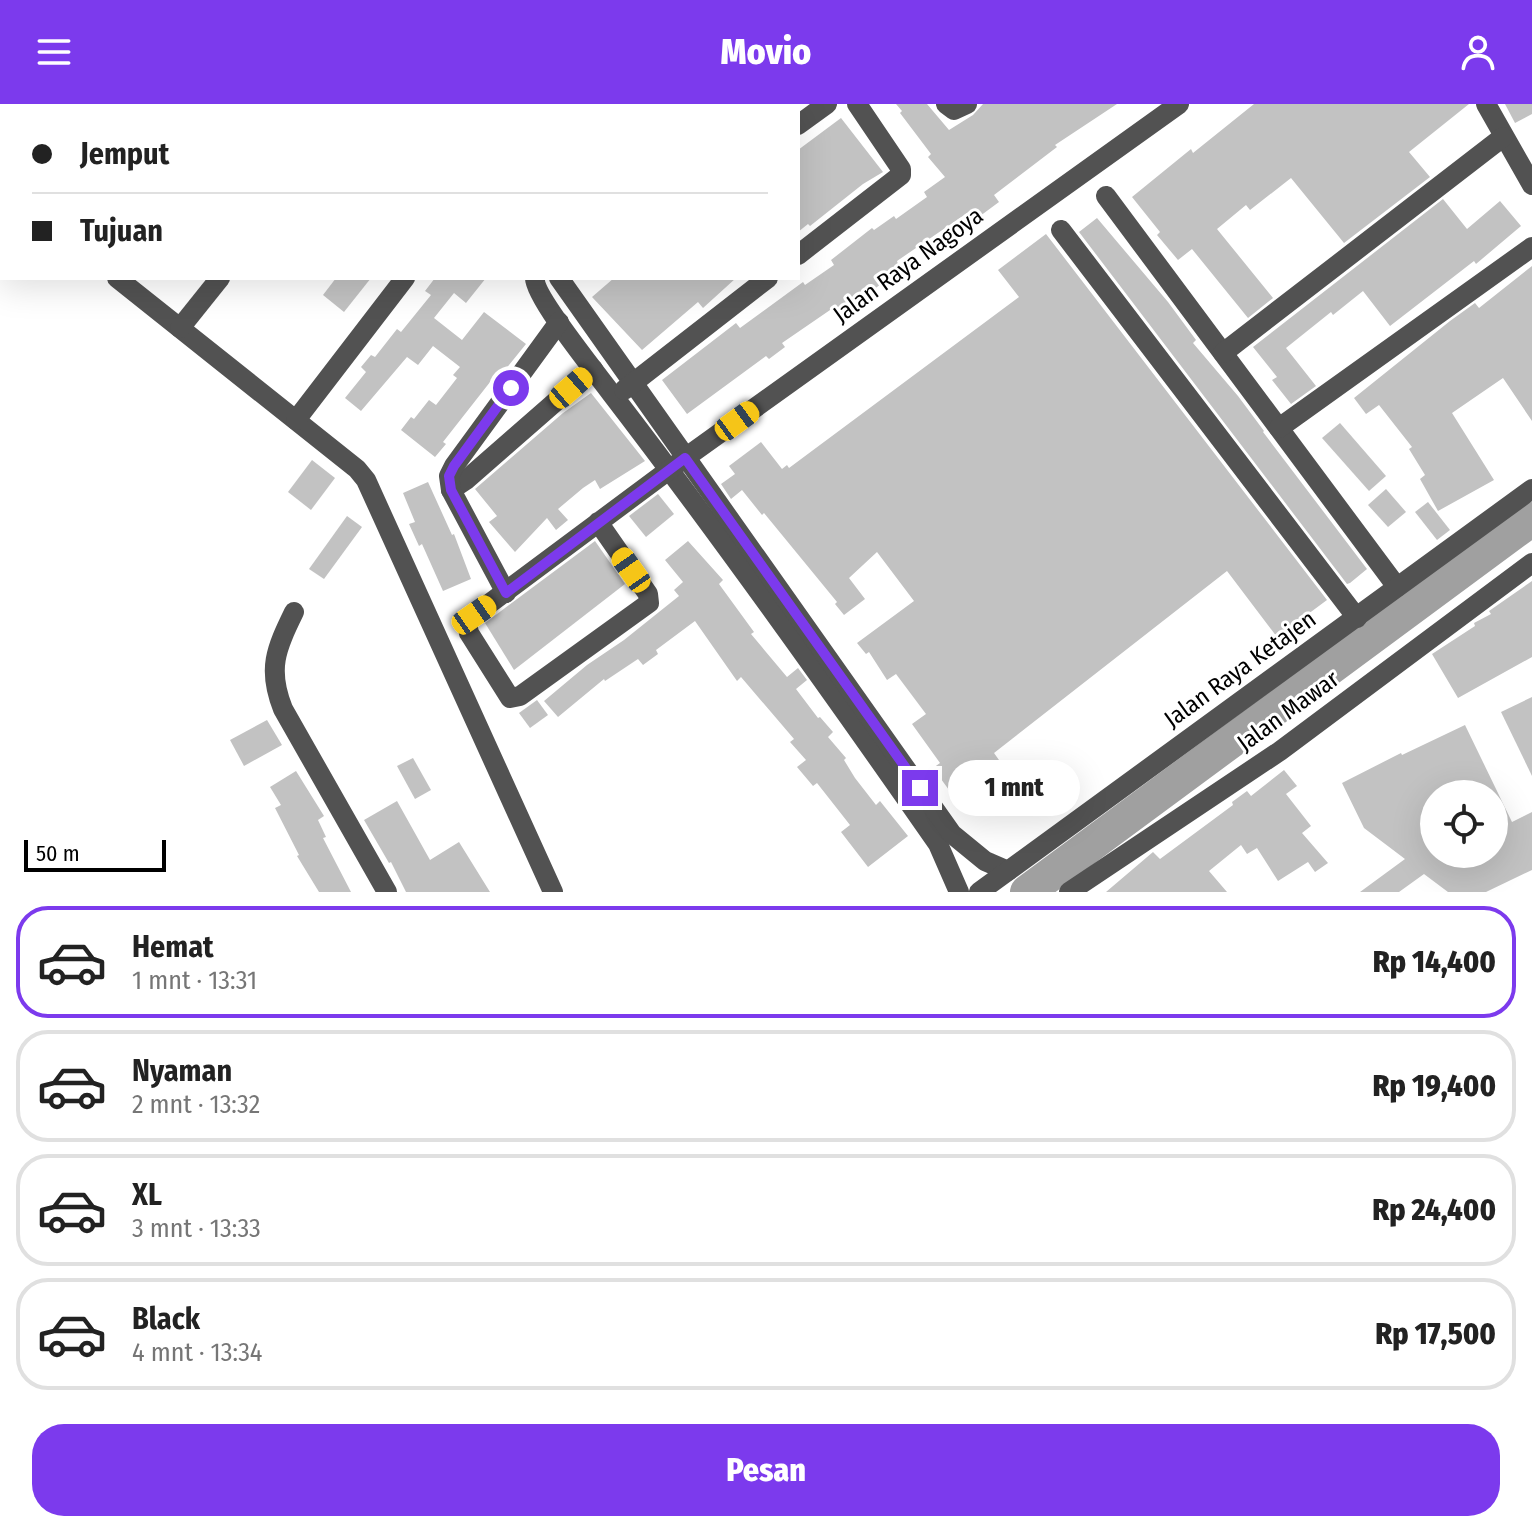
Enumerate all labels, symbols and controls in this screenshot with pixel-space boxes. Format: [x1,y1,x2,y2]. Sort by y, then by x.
icon: menu [32,30,76,74]
text: Movio [721,30,811,74]
icon: person [1456,30,1500,74]
text: Jemput [80,136,169,172]
street label: Jalan Raya Nagoya [828,201,988,329]
text: Tujuan [80,213,163,249]
car [545,363,597,413]
route start [493,370,529,406]
car [711,397,763,445]
car [607,543,655,597]
car [447,591,501,639]
street label: Jalan Raya Ketajen [1159,605,1321,733]
street label: Jalan Mawar [1232,664,1345,757]
callout: 1 mnt [948,760,1080,816]
route end [902,770,938,806]
text: 1 mnt [984,772,1044,803]
map controls [1420,780,1508,868]
button: locate [1420,780,1508,868]
scale bar [24,836,166,872]
text: 50 m [36,840,80,867]
icon: car [36,926,108,998]
text: Hemat [132,929,214,965]
text: Rp 14,400 [1373,944,1496,980]
text: 1 mnt · 13:31 [132,965,257,996]
icon: car [36,1050,108,1122]
text: Nyaman [132,1053,232,1089]
text: Rp 19,400 [1373,1068,1496,1104]
text: 2 mnt · 13:32 [132,1089,260,1120]
icon: car [36,1174,108,1246]
text: XL [132,1177,162,1213]
text: Rp 24,400 [1372,1192,1496,1228]
text: 3 mnt · 13:33 [132,1213,261,1244]
icon: car [36,1298,108,1370]
text: Black [132,1301,200,1337]
text: Rp 17,500 [1375,1316,1496,1352]
text: 4 mnt · 13:34 [132,1337,262,1368]
button: Pesan [32,1424,1500,1516]

